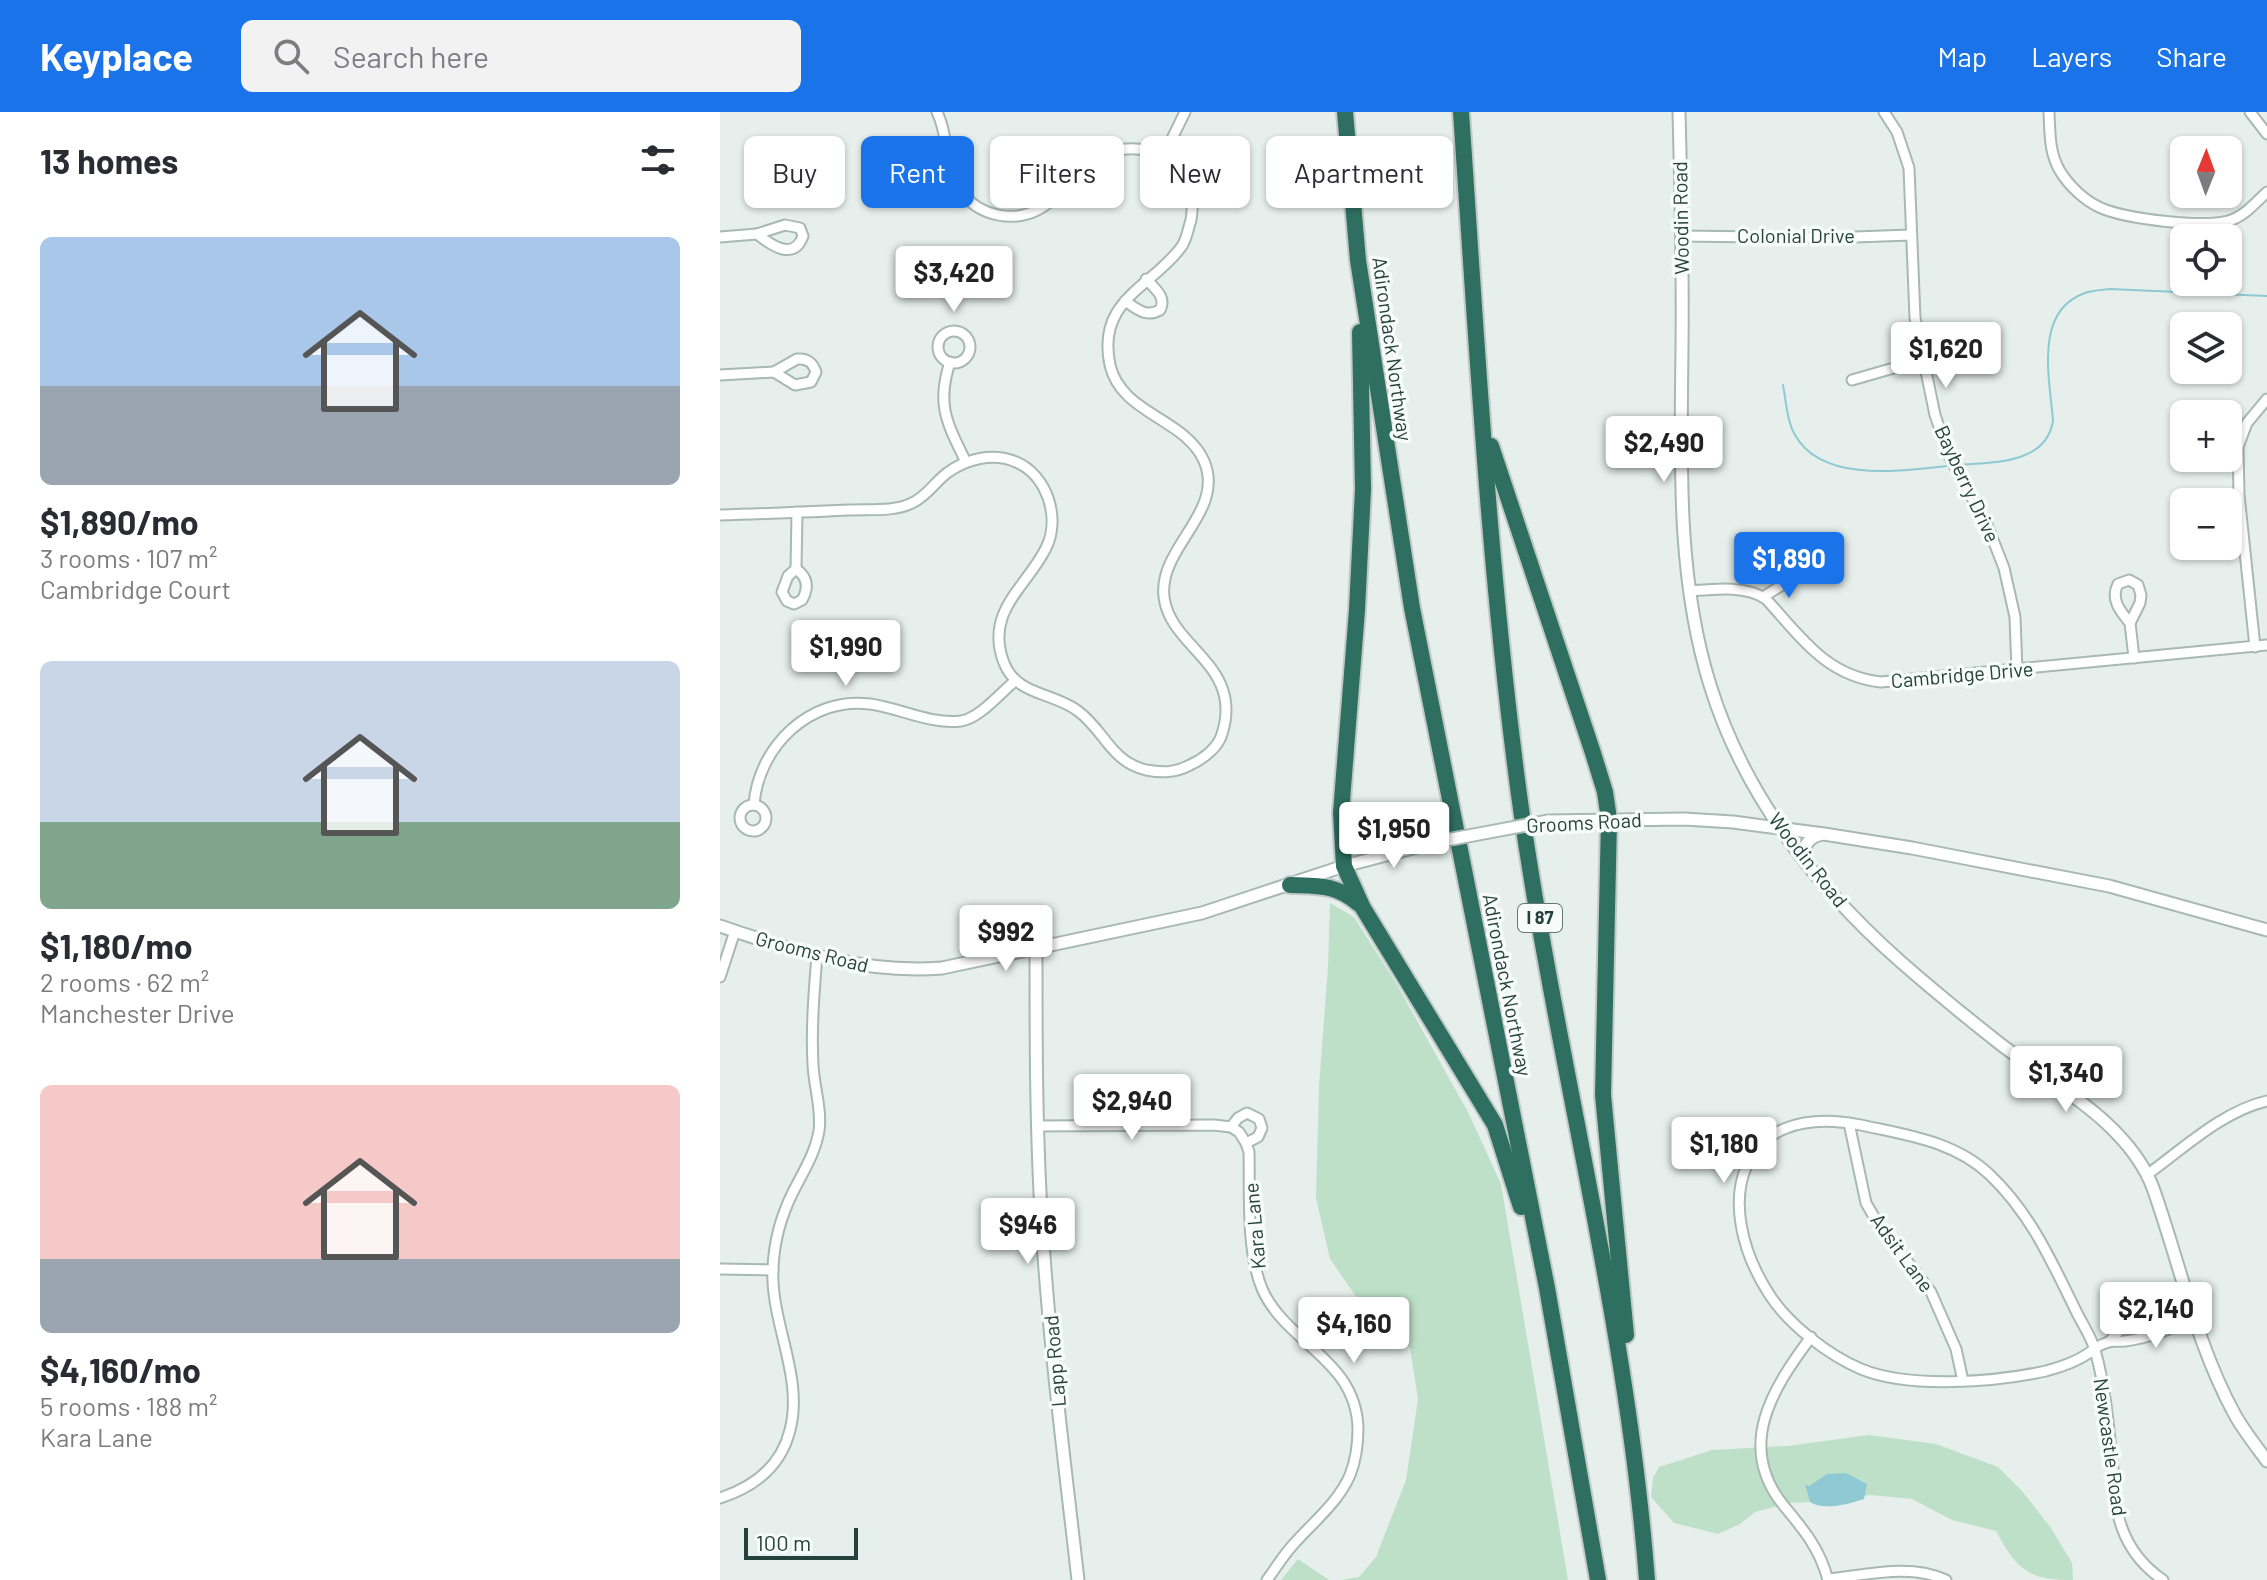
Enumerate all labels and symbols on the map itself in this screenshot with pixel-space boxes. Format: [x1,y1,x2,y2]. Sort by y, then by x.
north arrow [2170,136,2242,208]
street label: Woodin Road [1667,161,1693,275]
street label: Colonial Drive [1737,223,1855,247]
pin: $3,420 [889,246,1019,314]
street label: Adirondack Northway [1368,255,1418,442]
pin: $1,620 [1881,322,2011,390]
pin: $2,490 [1599,416,1729,484]
street label: Bayberry Drive [1930,421,2005,546]
pin: $1,890 [1724,532,1854,600]
pin: $1,990 [781,620,911,688]
street label: Cambridge Drive [1890,656,2034,692]
pin: $1,950 [1329,802,1459,870]
street label: Grooms Road [1526,807,1642,837]
street label: Woodin Road [1764,807,1853,911]
street label: Adirondack Northway [1478,891,1537,1078]
road number: I 87 [1518,904,1562,932]
pin: $992 [959,905,1053,973]
street label: Grooms Road [753,925,871,977]
pin: $1,340 [2001,1046,2131,1114]
pin: $2,940 [1067,1074,1197,1142]
pin: $1,180 [1659,1117,1789,1185]
street label: Kara Lane [1238,1182,1270,1270]
pin: $946 [981,1198,1075,1266]
street label: Adsit Lane [1866,1208,1939,1297]
pin: $2,140 [2091,1282,2221,1350]
pin: $4,160 [1289,1297,1419,1365]
street label: Lapp Road [1038,1314,1070,1408]
street label: Newcastle Road [2089,1376,2133,1517]
scale bar [744,1524,858,1560]

